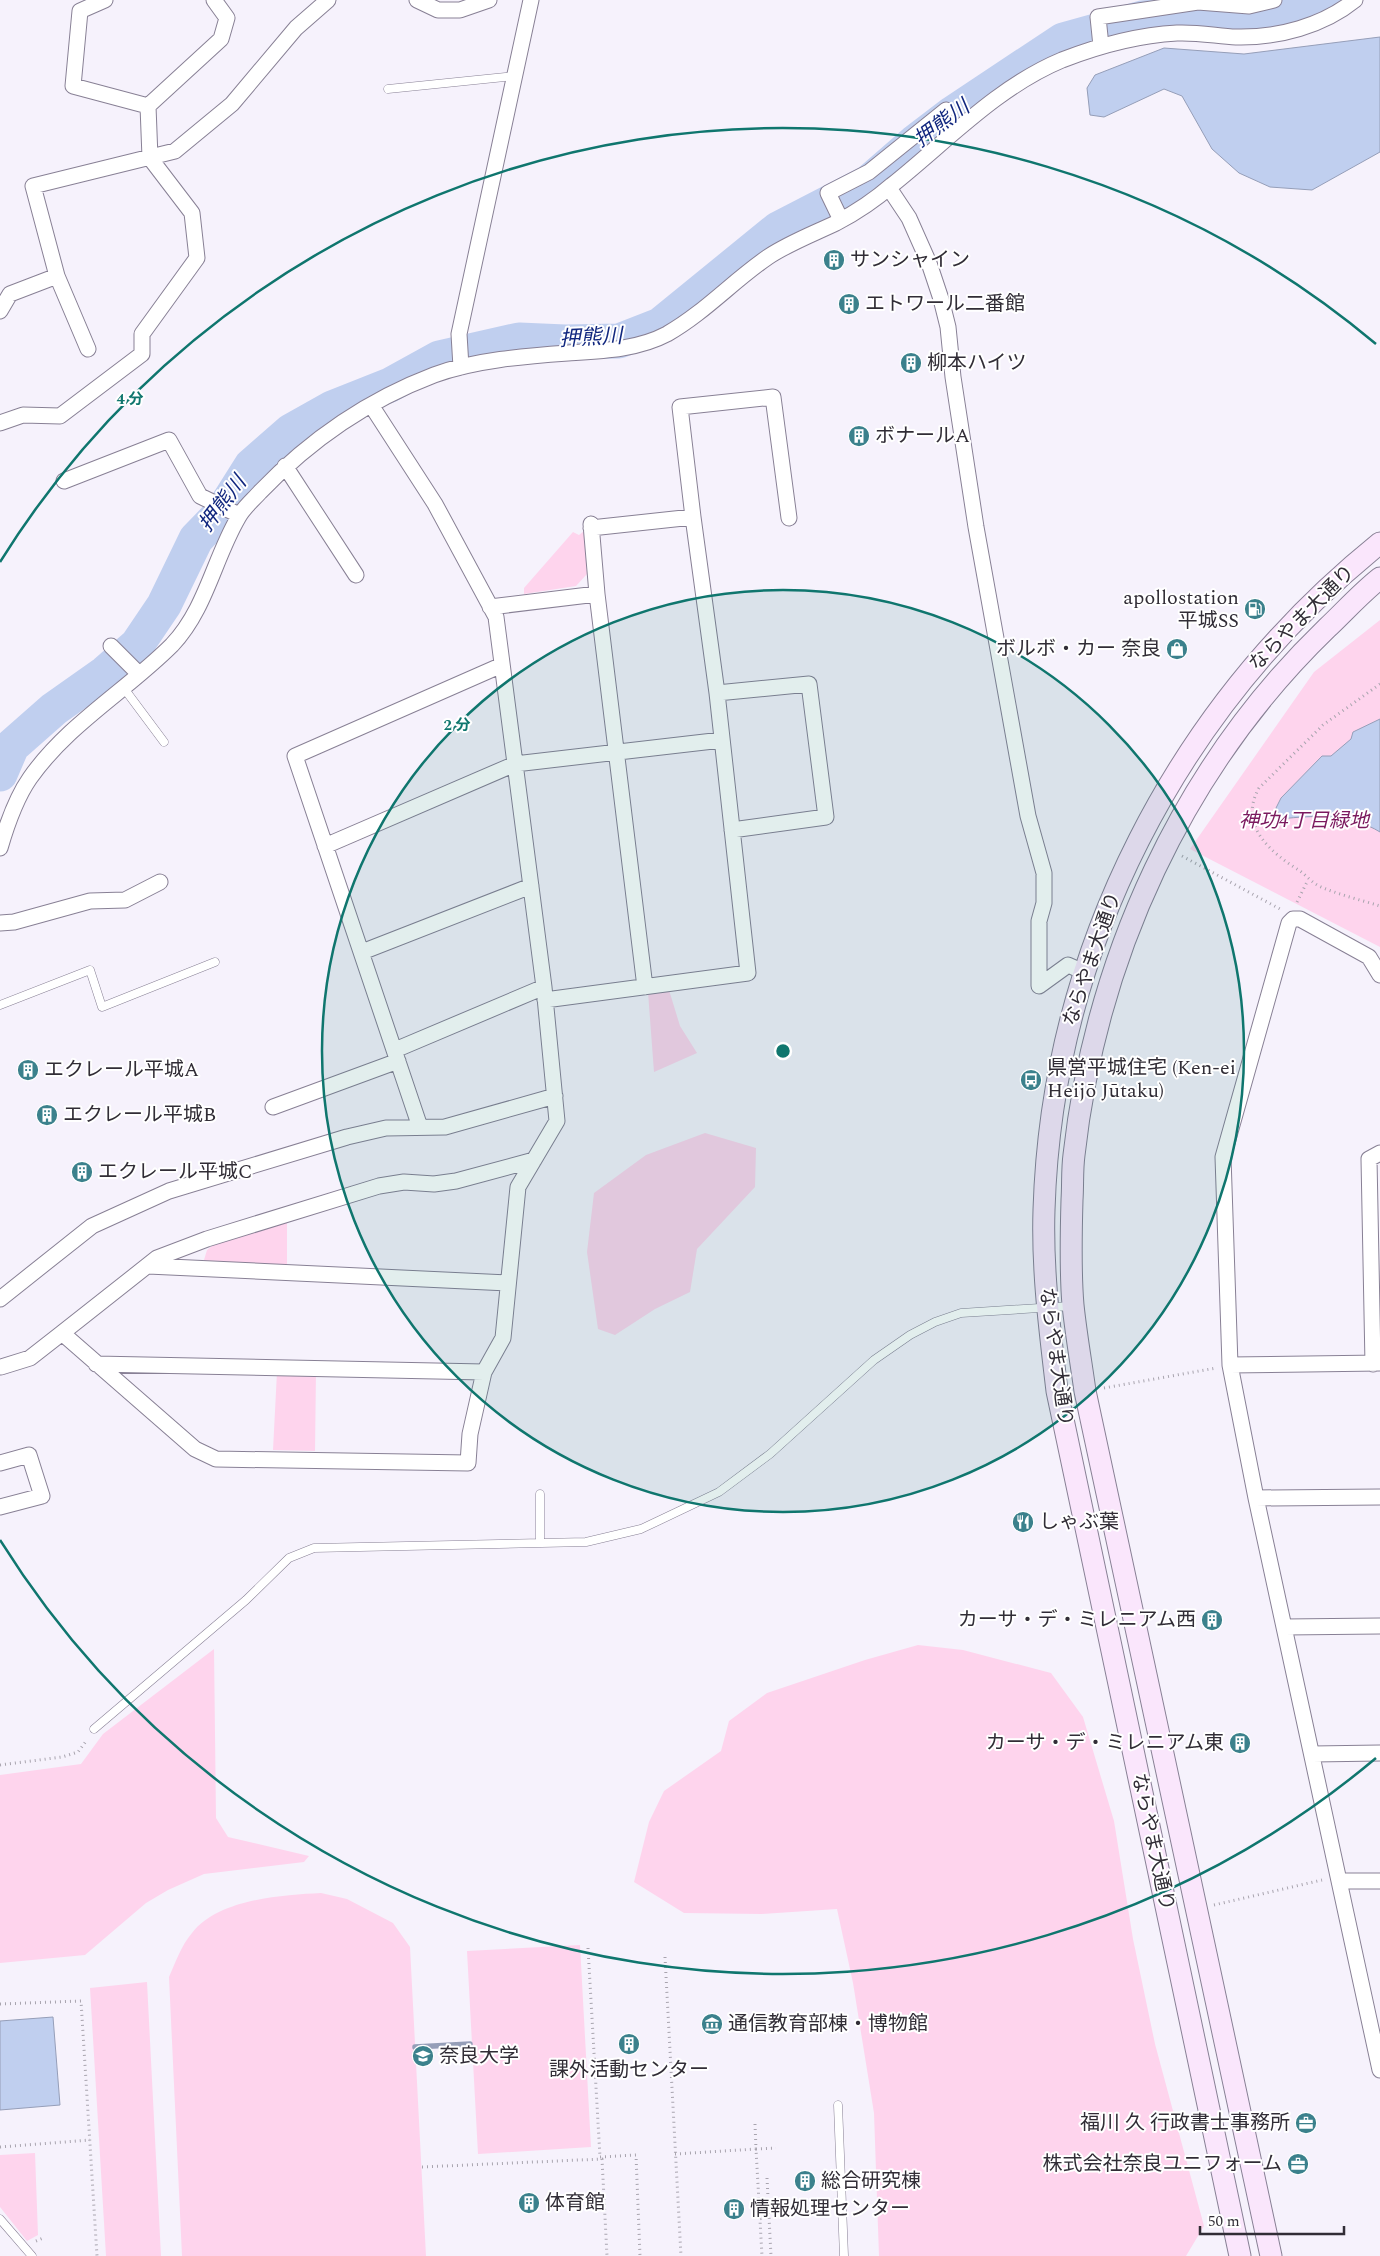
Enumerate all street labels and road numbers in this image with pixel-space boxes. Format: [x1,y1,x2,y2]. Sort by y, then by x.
street label: ならやま大通り [1242,558,1362,678]
street label: ならやま大通り [1055,888,1129,1030]
street label: ならやま大通り [1031,1286,1081,1428]
street label: ならやま大通り [1124,1770,1182,1914]

